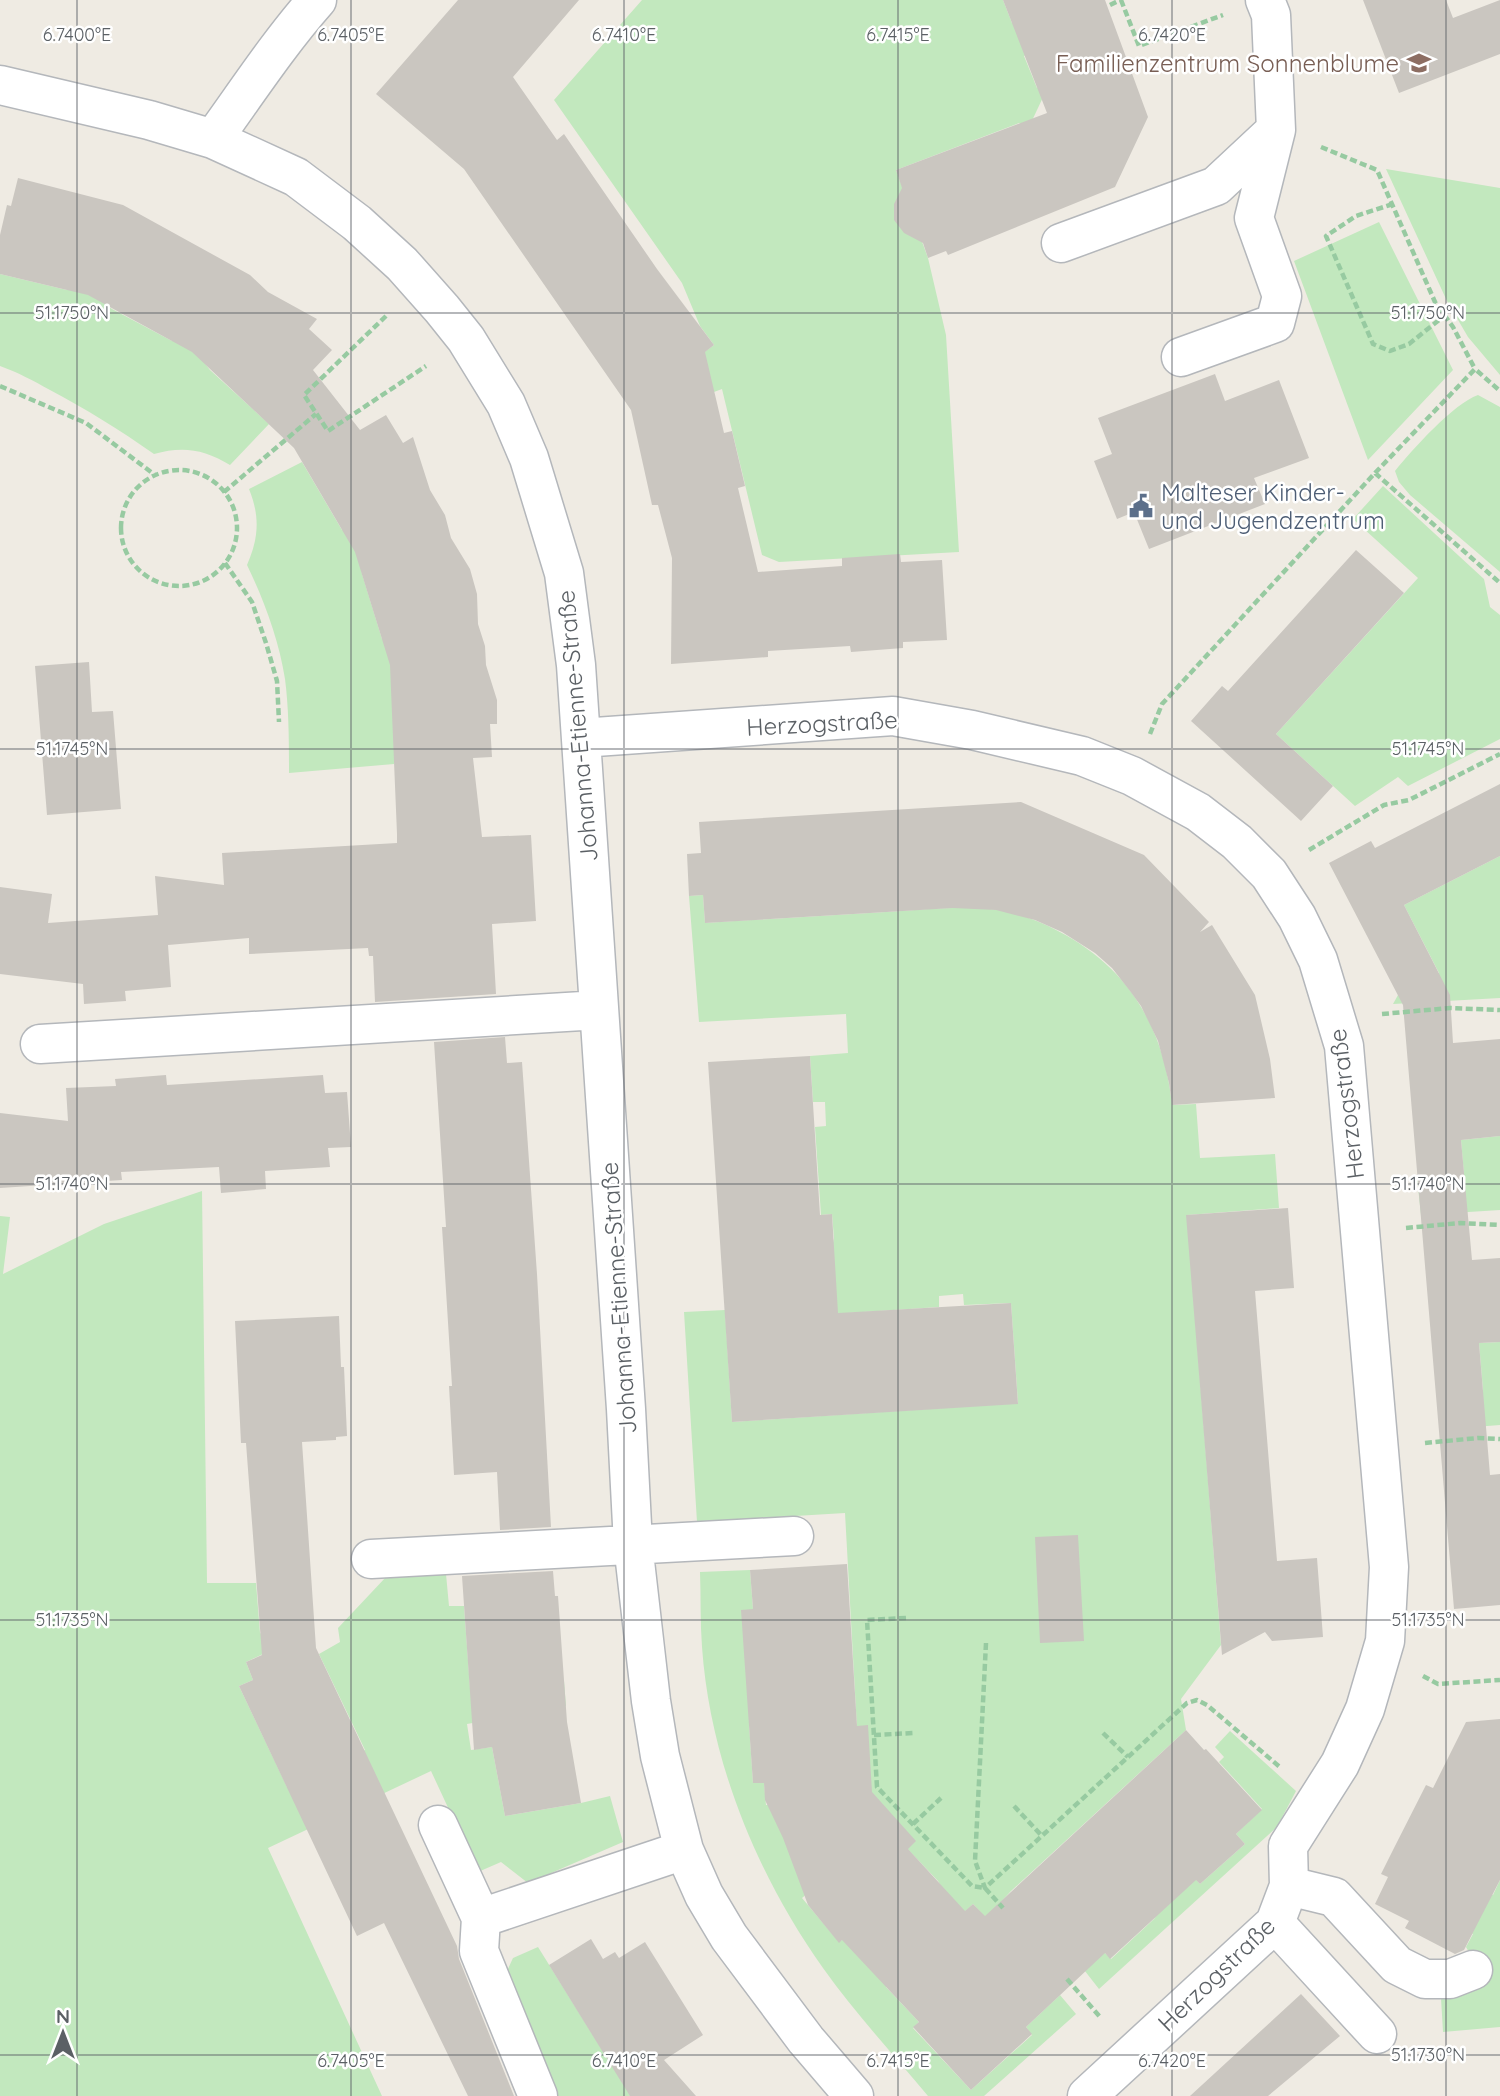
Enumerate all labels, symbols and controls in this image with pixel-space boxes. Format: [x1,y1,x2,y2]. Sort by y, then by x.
text: 6.7400°E [43,23,111,46]
text: 6.7405°E [317,23,385,46]
text: 6.7410°E [592,23,656,46]
text: 6.7415°E [866,23,930,46]
text: 6.7420°E [1138,23,1206,46]
place label: Familienzentrum Sonnenblume [1056,48,1399,78]
school or university icon: Familienzentrum Sonnenblume [1405,49,1433,77]
text: 51.1750°N [35,301,109,324]
text: 51.1750°N [1391,301,1465,324]
place label: Malteser Kinder- und Jugendzentrum [1161,477,1385,535]
public building icon: Malteser Kinder- und Jugendzentrum [1127,492,1155,520]
street label: Johanna-Etienne-Straße [550,589,604,863]
street label: Herzogstraße [746,704,898,742]
text: 51.1745°N [36,737,108,760]
text: 51.1745°N [1392,737,1464,760]
street label: Herzogstraße [1322,1027,1370,1181]
street label: Johanna-Etienne-Straße [594,1161,642,1435]
text: 51.1740°N [35,1172,109,1195]
text: 51.1740°N [1391,1172,1465,1195]
text: 51.1735°N [35,1608,109,1631]
text: 51.1735°N [1391,1608,1465,1631]
street label: Herzogstraße [1151,1911,1281,2037]
north arrow [28,1998,98,2068]
text: N [56,2004,70,2028]
text: 51.1730°N [1391,2043,1465,2066]
text: 6.7405°E [317,2049,385,2072]
text: 6.7410°E [592,2049,656,2072]
text: 6.7415°E [866,2049,930,2072]
text: 6.7420°E [1138,2049,1206,2072]

